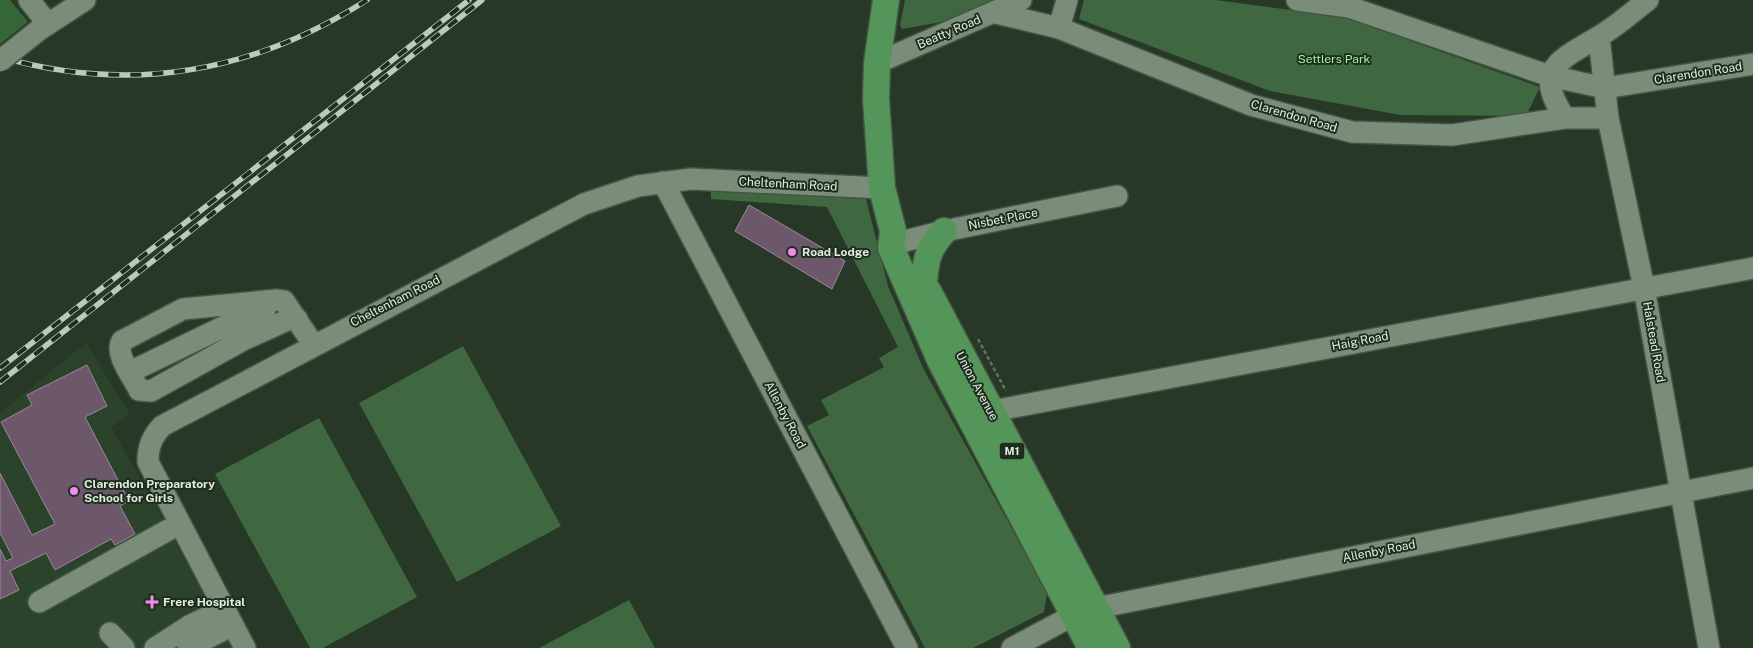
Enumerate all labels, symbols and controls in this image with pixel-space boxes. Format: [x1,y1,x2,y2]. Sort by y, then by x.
street label: Beatty Road [915,12,983,52]
park label: Settlers Park [1298,52,1371,66]
street label: Clarendon Road [1653,59,1743,87]
street label: Clarendon Road [1249,97,1339,135]
street label: Cheltenham Road [738,174,838,194]
street label: Nisbet Place [967,205,1039,233]
place label: Road Lodge [802,245,869,259]
marker: Road Lodge [786,246,798,258]
street label: Cheltenham Road [348,272,442,330]
street label: Halstead Road [1640,301,1668,383]
street label: Haig Road [1330,329,1390,353]
street label: Union Avenue [953,349,1001,423]
street label: Allenby Road [761,379,809,451]
road number: M1 [1000,442,1024,460]
place label: Clarendon Preparatory School for Girls [84,477,215,505]
marker: Clarendon Preparatory School for Girls [68,485,80,497]
street label: Allenby Road [1341,537,1417,565]
marker: Frere Hospital [145,595,159,609]
place label: Frere Hospital [163,595,245,609]

